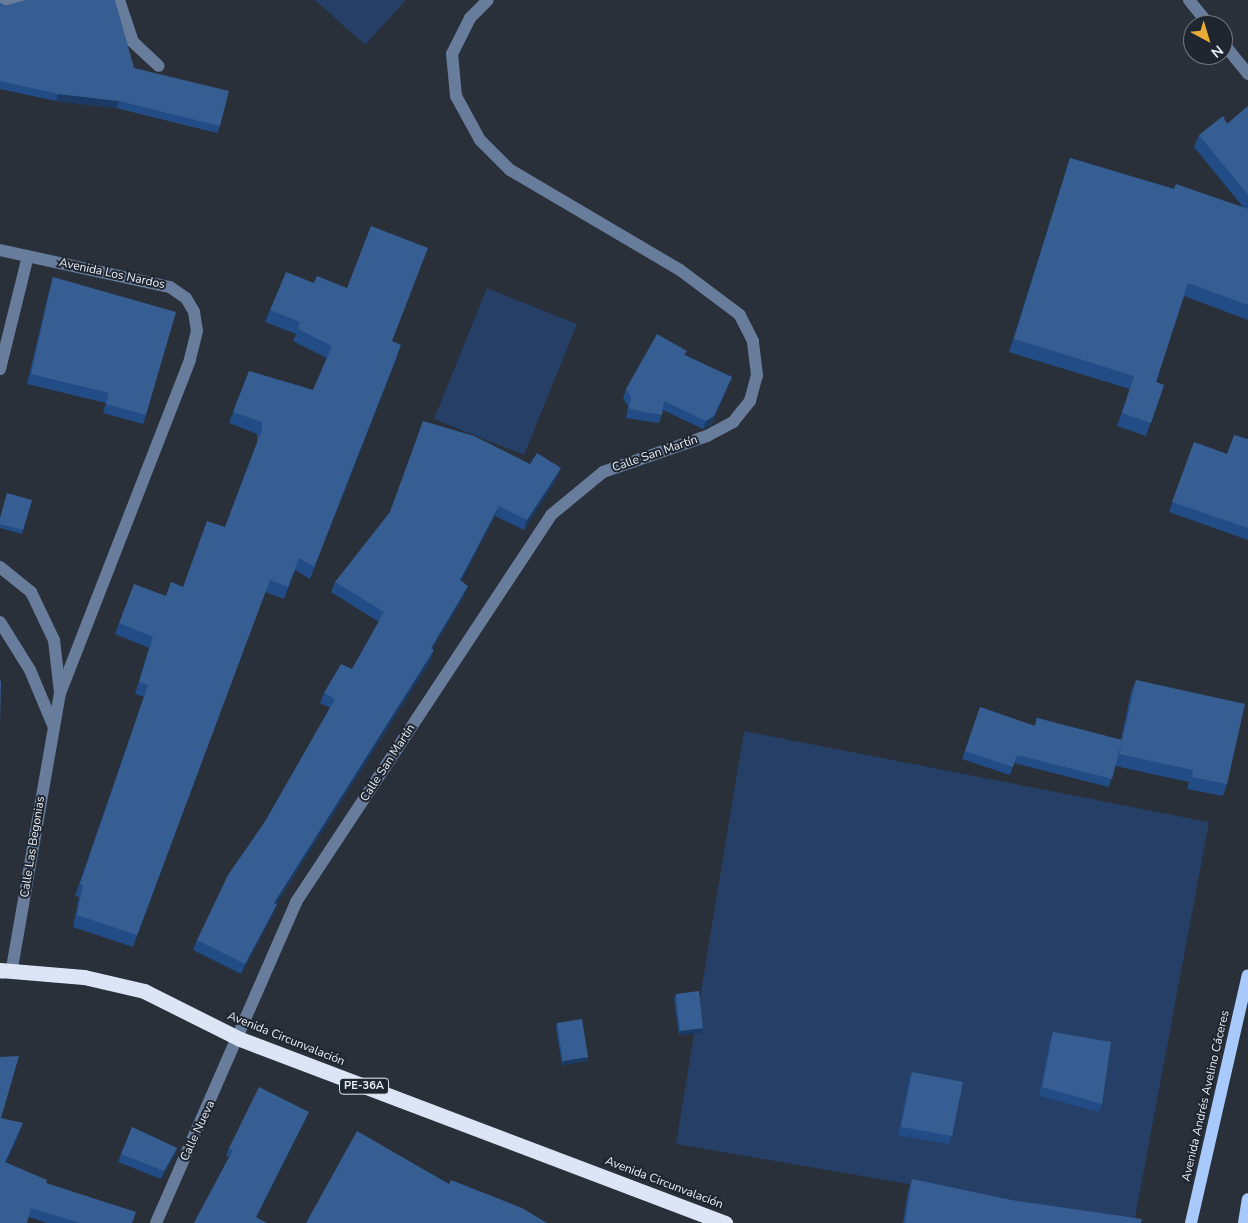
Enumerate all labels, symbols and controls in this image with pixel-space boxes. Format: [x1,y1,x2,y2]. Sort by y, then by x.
north arrow [1183,15,1233,65]
text: N [1207,41,1227,62]
street label: Avenida Los Nardos [58,256,166,292]
street label: Calle San Martín [610,433,700,475]
street label: Calle San Martín [358,722,418,804]
street label: Calle Las Begonias [18,795,48,899]
street label: Avenida Circunvalación [225,1009,347,1069]
street label: Avenida Andrés Avelino Cáceres [1179,1009,1233,1183]
road number: PE-36A [339,1078,389,1094]
street label: Calle Nueva [178,1098,218,1164]
street label: Avenida Circunvalación [603,1154,725,1212]

